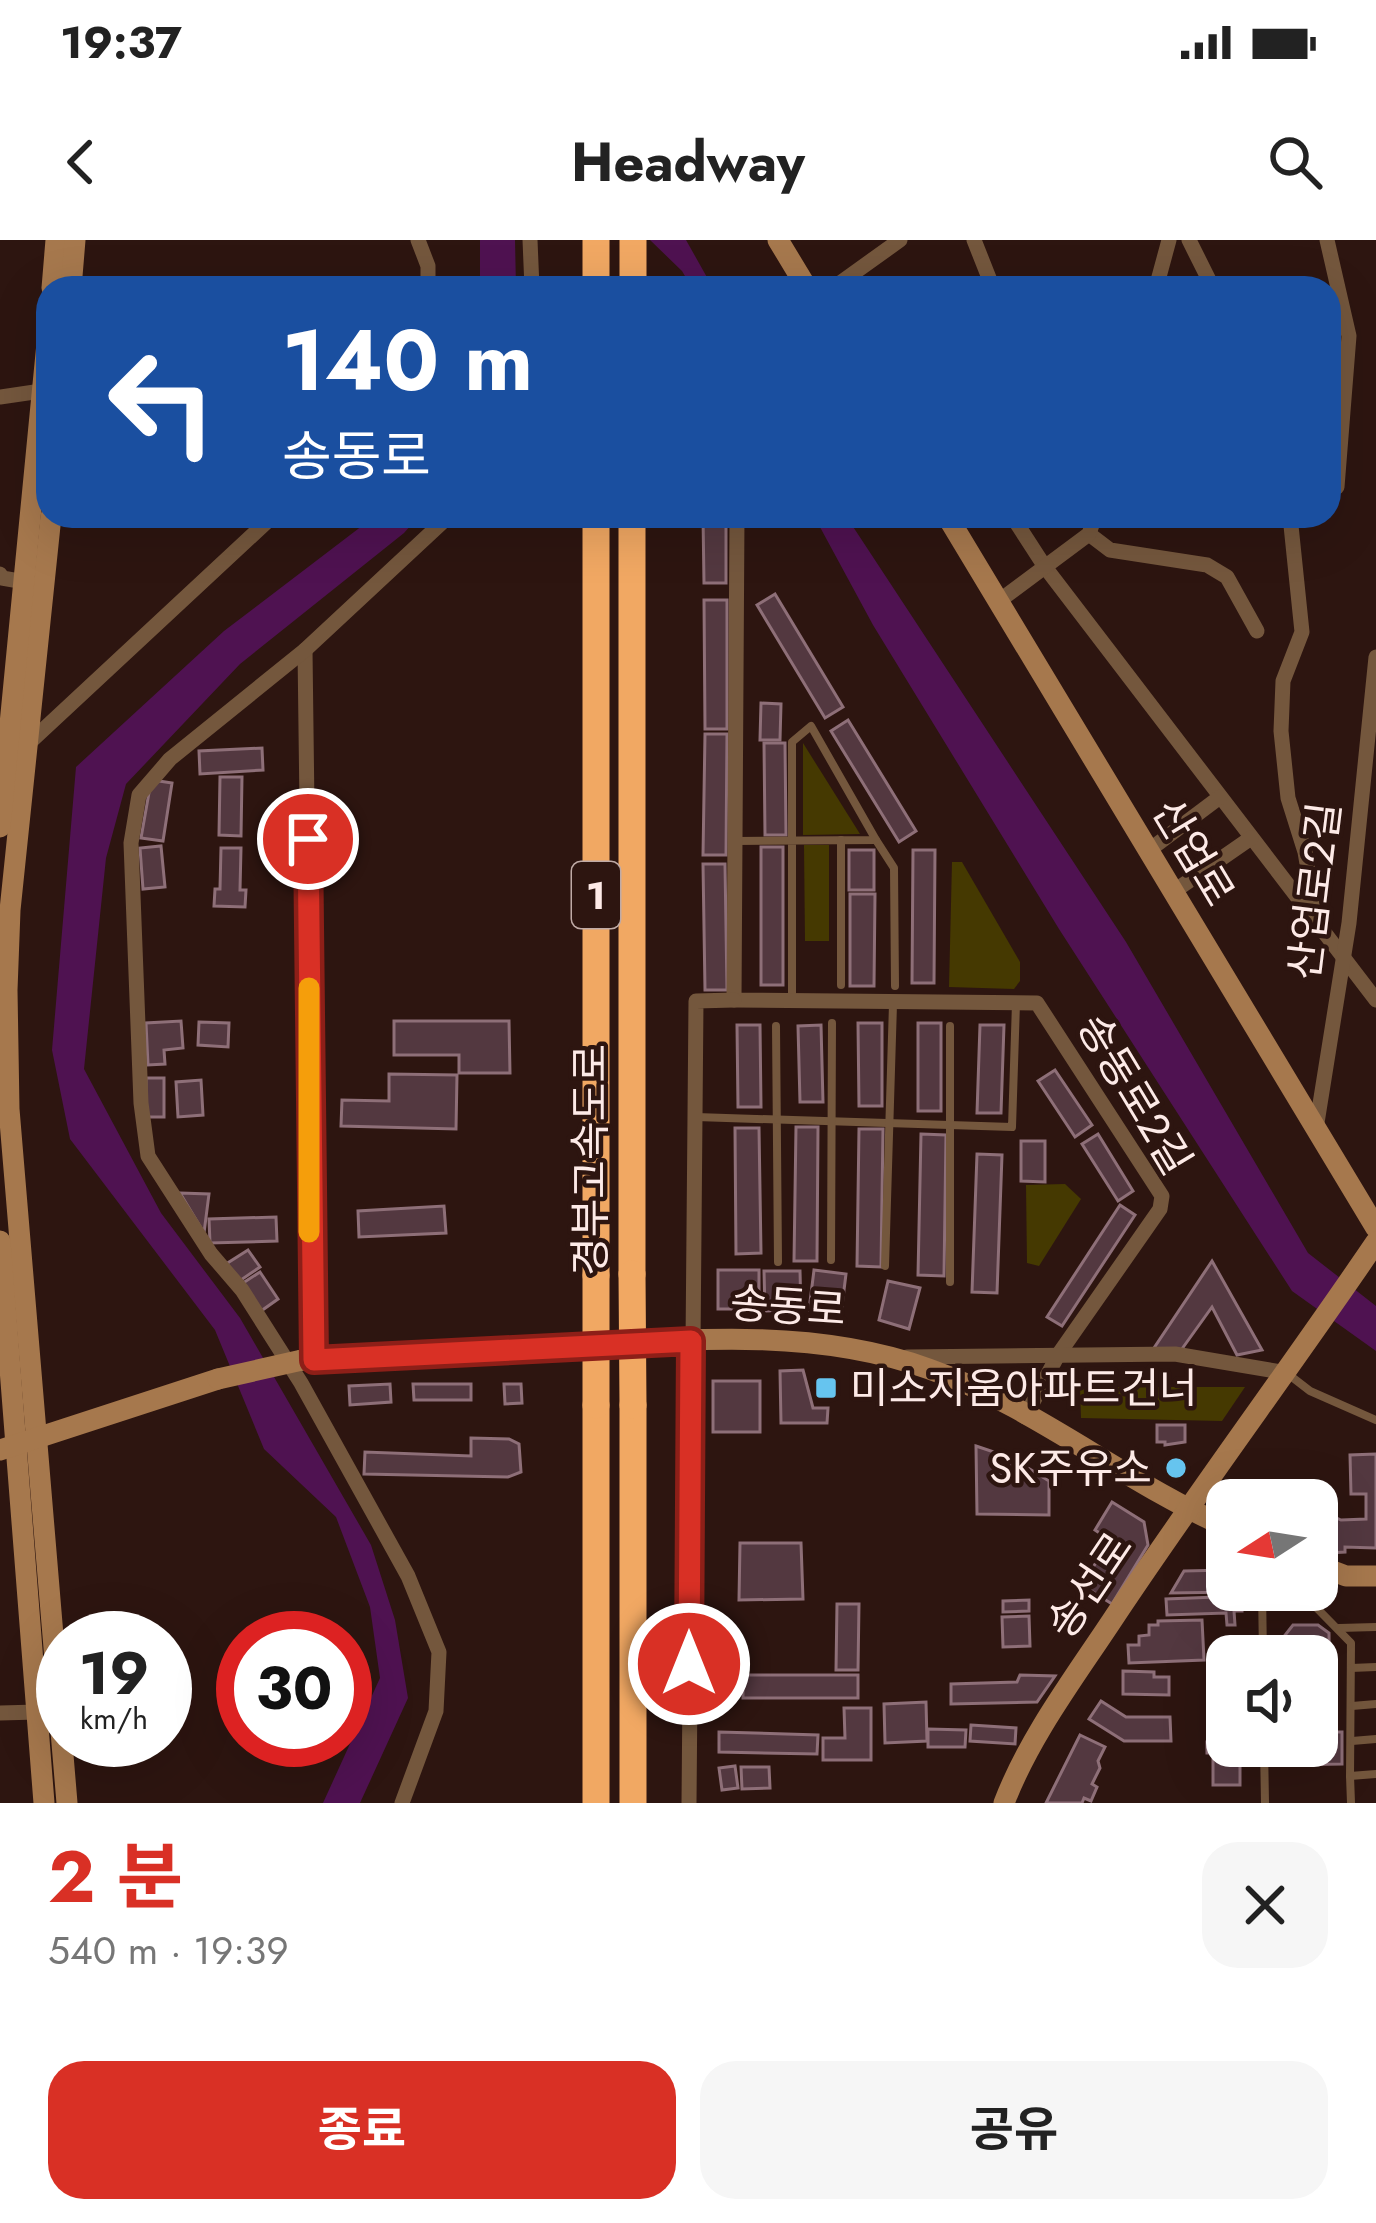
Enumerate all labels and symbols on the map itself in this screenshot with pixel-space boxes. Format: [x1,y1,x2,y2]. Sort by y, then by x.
street label: 산업로 [1138,787,1250,918]
pin [257,788,359,890]
street label: 산업로2길 [1273,799,1356,983]
road number: 1 [572,862,620,928]
street label: 송동로2길 [1062,1002,1207,1186]
street label: 경부고속도로 [560,1044,621,1276]
street label: 송동로 [728,1272,848,1341]
place label: 미소지움아파트건너 [850,1358,1198,1419]
marker: 미소지움아파트건너 [813,1375,839,1401]
place label: SK주유소 [989,1438,1152,1499]
marker: SK주유소 [1163,1455,1189,1481]
north arrow [1206,1479,1338,1611]
street label: 송선로 [1032,1520,1147,1650]
position arrow [626,1601,752,1727]
speed limit sign: 30 [216,1611,372,1767]

